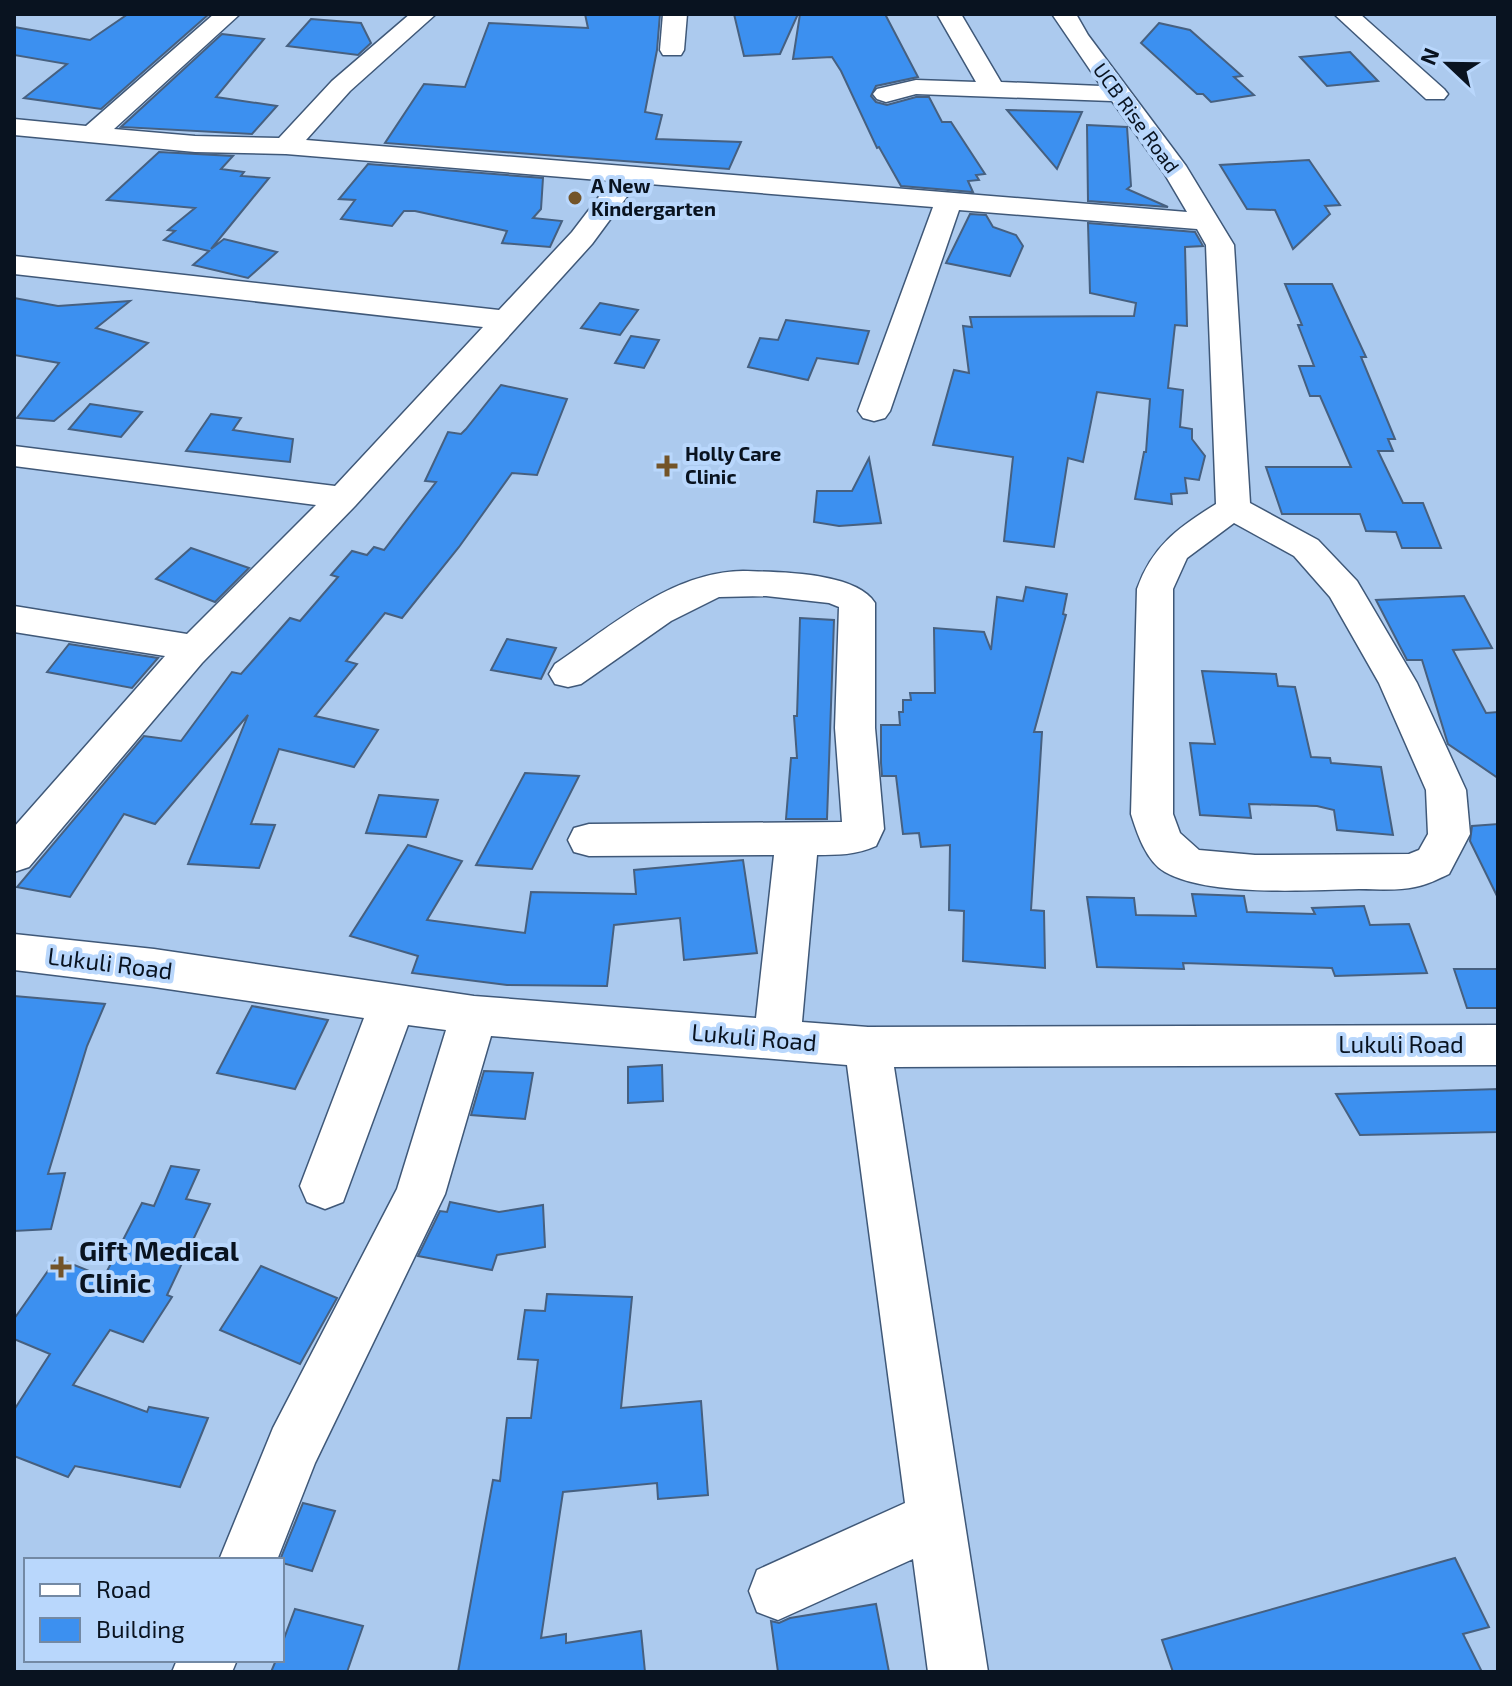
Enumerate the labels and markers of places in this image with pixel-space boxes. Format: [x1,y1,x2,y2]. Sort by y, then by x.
place label: A New Kindergarten [591,173,716,220]
marker: A New Kindergarten [566,189,584,207]
place label: Holly Care Clinic [685,441,781,488]
marker: Holly Care Clinic [656,455,678,477]
place label: Gift Medical Clinic [79,1233,240,1299]
marker: Gift Medical Clinic [50,1256,72,1278]

